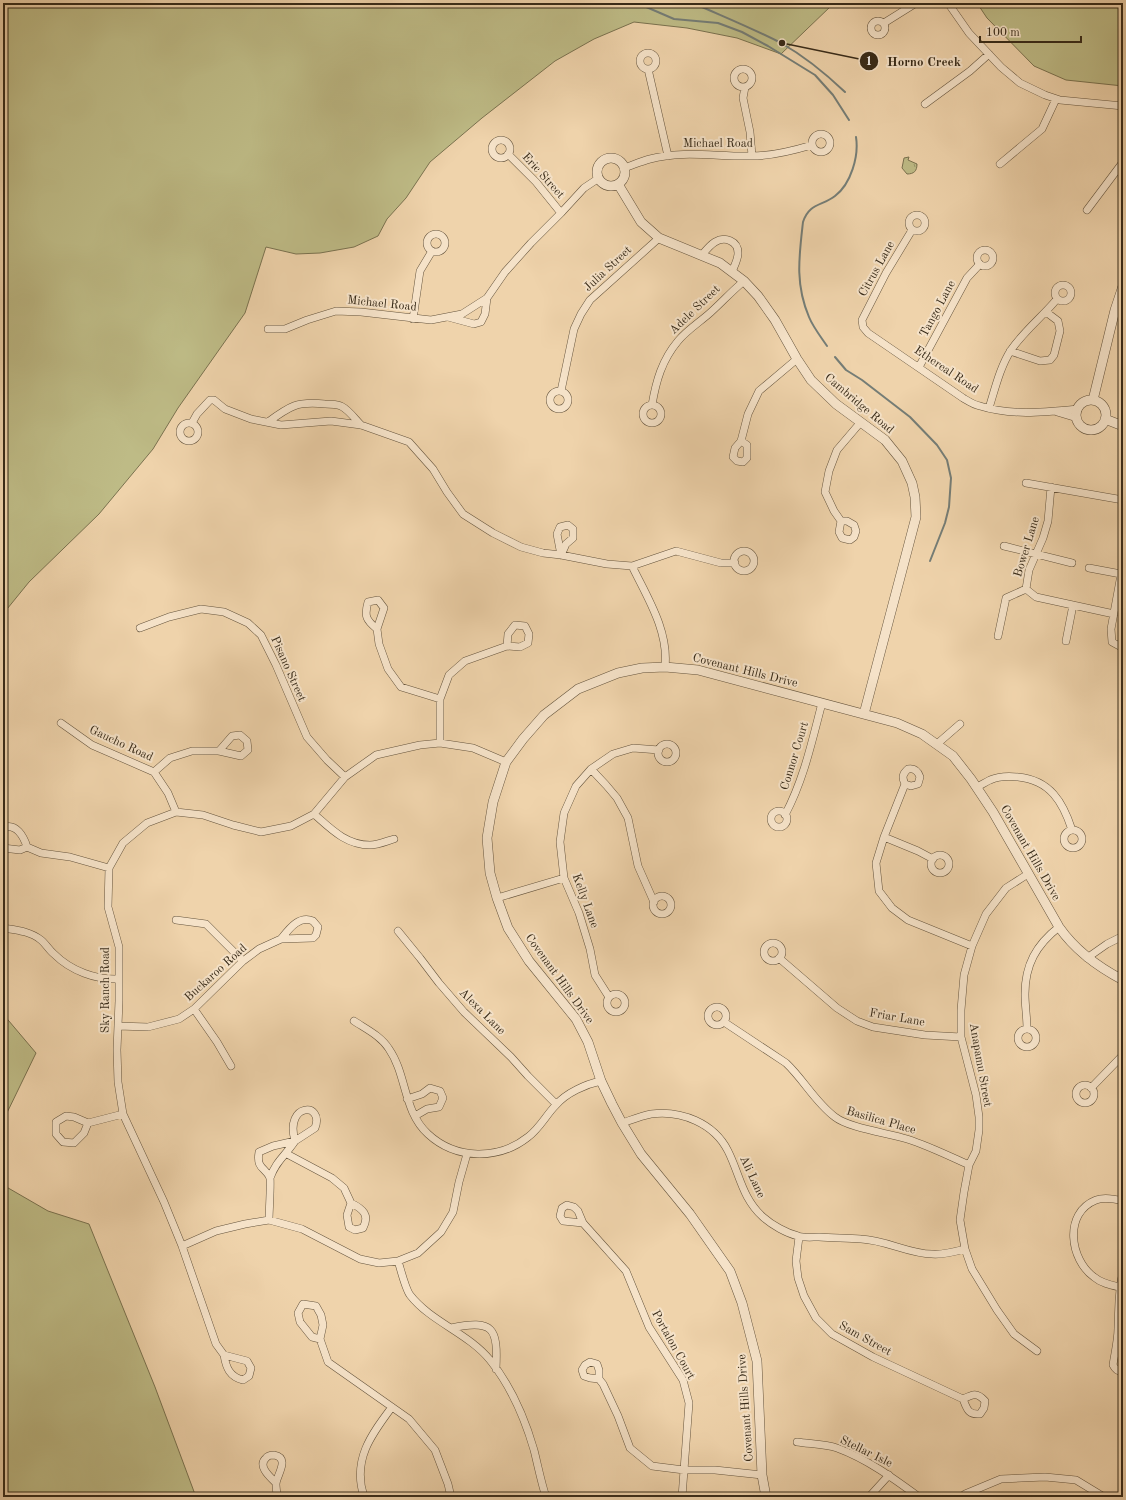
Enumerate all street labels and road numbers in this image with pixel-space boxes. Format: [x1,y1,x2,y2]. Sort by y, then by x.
street label: Michael Road [683,138,753,150]
street label: Eric Street [520,151,566,201]
street label: Citrus Lane [857,239,897,299]
street label: Julia Street [582,244,634,294]
street label: Tango Lane [918,278,958,339]
street label: Adele Street [667,283,723,337]
street label: Michael Road [347,294,417,314]
street label: Ethereal Road [912,344,980,396]
street label: Cambridge Road [822,372,896,436]
street label: Bower Lane [1012,515,1042,579]
street label: Pisano Street [268,635,308,703]
street label: Covenant Hills Drive [691,652,799,690]
street label: Connor Court [779,720,811,792]
street label: Gaucho Road [87,724,155,764]
street label: Covenant Hills Drive [998,803,1062,903]
street label: Kelly Lane [570,872,601,930]
street label: Covenant Hills Drive [522,932,596,1027]
street label: Buckaroo Road [183,942,249,1004]
street label: Sky Ranch Road [100,947,112,1033]
street label: Alexa Lane [457,987,508,1038]
street label: Friar Lane [868,1007,926,1029]
street label: Anapamu Street [967,1022,993,1108]
street label: Basilica Place [845,1105,918,1137]
street label: Ali Lane [737,1154,767,1200]
street label: Portalon Court [649,1308,697,1382]
street label: Sam Street [837,1320,893,1358]
street label: Covenant Hills Drive [736,1353,756,1462]
street label: Stellar Isle [838,1434,894,1470]

